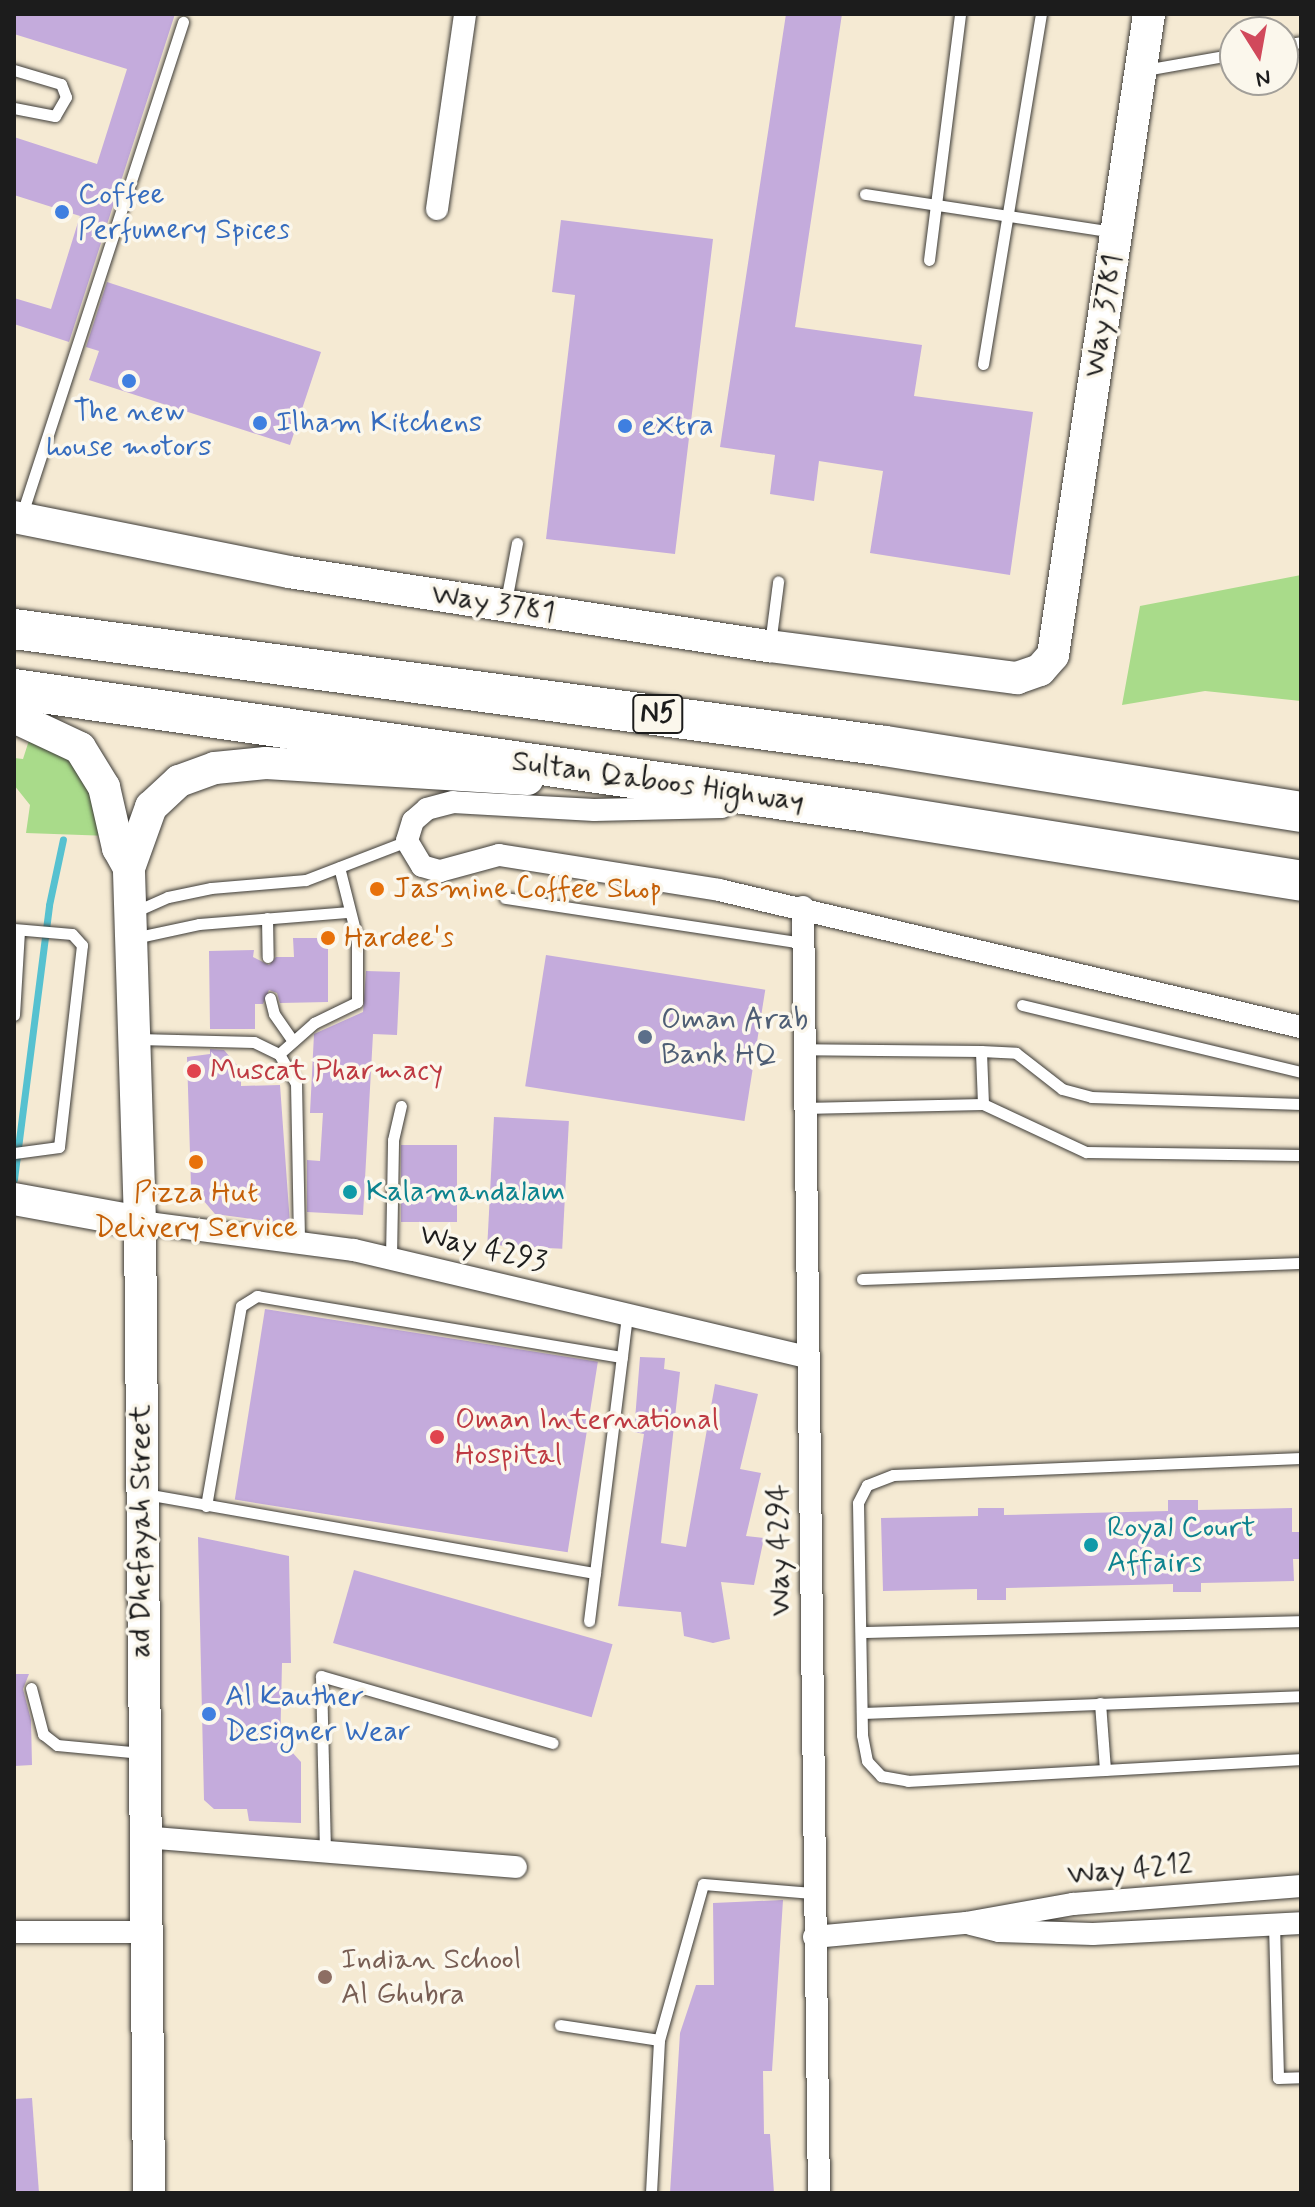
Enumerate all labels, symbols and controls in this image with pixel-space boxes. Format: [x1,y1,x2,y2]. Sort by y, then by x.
north arrow [1219,16,1299,96]
text: N [1253,62,1273,93]
place label: Coffee Perfumery Spices [78,177,290,248]
marker: Coffee Perfumery Spices [53,203,71,221]
street label: Way 3781 [1076,252,1132,380]
marker: The new house motors [120,372,138,390]
place label: The new house motors [50,394,208,464]
place label: Ilham Kitchens [276,405,482,441]
place label: eXtra [641,408,714,444]
marker: Ilham Kitchens [251,414,269,432]
marker: eXtra [616,417,634,435]
street label: Way 3781 [429,576,557,632]
road number: N5 [632,690,684,738]
street label: Sultan Qaboos Highway [511,744,805,820]
place label: Jasmine Coffee Shop [393,871,666,907]
marker: Jasmine Coffee Shop [368,880,386,898]
place label: Hardee's [344,920,454,956]
marker: Hardee's [319,929,337,947]
place label: Oman Arab Bank HQ [661,1002,808,1072]
marker: Oman Arab Bank HQ [636,1028,654,1046]
place label: Muscat Pharmacy [210,1053,443,1089]
marker: Muscat Pharmacy [185,1062,203,1080]
marker: Pizza Hut Delivery Service [187,1153,205,1171]
place label: Kalamandalam [366,1174,565,1210]
place label: Pizza Hut Delivery Service [94,1175,298,1246]
marker: Kalamandalam [341,1183,359,1201]
street label: Way 4293 [416,1217,550,1281]
place label: Oman International Hospital [455,1402,709,1472]
street label: ad Dhefayah Street [123,1403,159,1659]
marker: Oman International Hospital [426,1426,448,1448]
street label: Way 4294 [761,1483,799,1617]
place label: Royal Court Affairs [1107,1510,1253,1580]
marker: Royal Court Affairs [1082,1536,1100,1554]
place label: Al Kauther Designer Wear [225,1679,412,1750]
marker: Al Kauther Designer Wear [200,1705,218,1723]
street label: Way 4212 [1066,1847,1194,1893]
place label: Indian School Al Ghubra [341,1942,521,2012]
marker: Indian School Al Ghubra [316,1968,334,1986]

